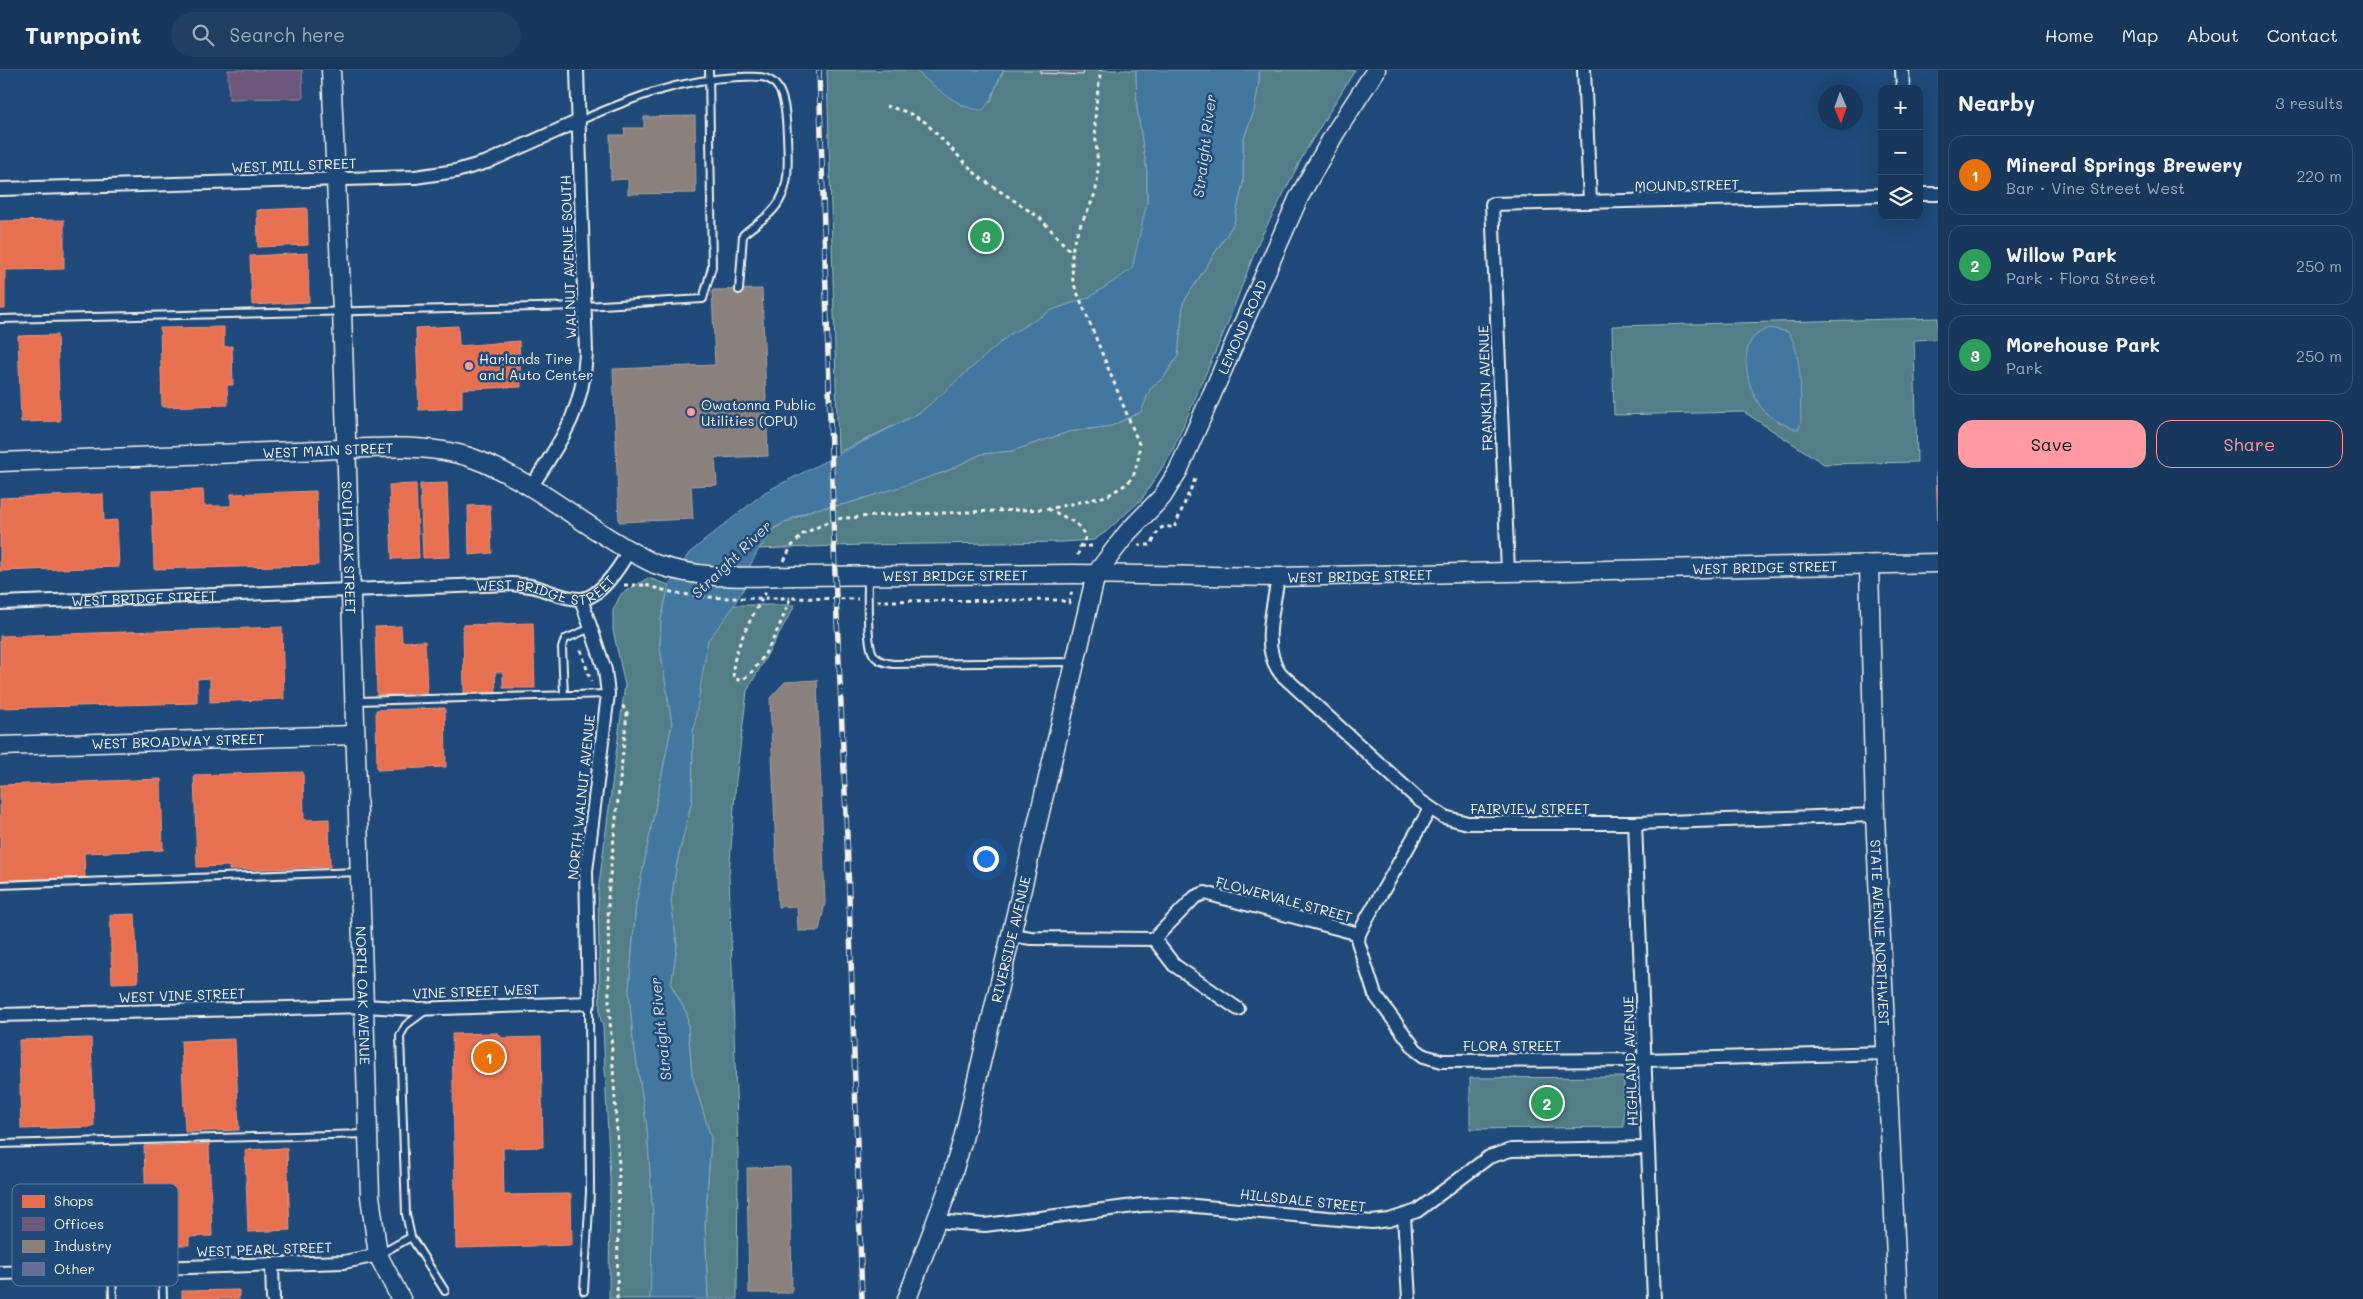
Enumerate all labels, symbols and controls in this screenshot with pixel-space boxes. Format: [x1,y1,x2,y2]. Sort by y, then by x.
search box [171,12,521,57]
text: Turnpoint [25,19,141,50]
icon: search [189,21,217,49]
text: Search here [229,22,345,47]
text: Home [2045,23,2094,47]
text: Map [2122,23,2158,47]
text: About [2186,23,2239,47]
text: Contact [2267,23,2338,47]
north arrow [1818,85,1863,130]
map controls [1878,85,1923,220]
button: + [1878,85,1923,130]
text: Nearby [1958,89,2035,116]
text: 3 results [2275,92,2343,113]
water label: Straight River [1188,93,1220,199]
button: − [1878,130,1923,175]
text: Mineral Springs Brewery [2006,152,2243,177]
street label: WEST MILL STREET [231,153,357,177]
text: 1 [1971,165,1979,186]
text: 220 m [2296,165,2342,186]
street label: WALNUT AVENUE SOUTH [556,175,580,339]
street label: MOUND STREET [1635,175,1740,195]
button: layers [1878,175,1923,220]
text: Bar · Vine Street West [2006,177,2185,198]
pin: 3 [970,217,1002,255]
text: Willow Park [2006,242,2117,267]
text: 2 [1971,255,1979,276]
text: 250 m [2296,255,2342,276]
text: Park · Flora Street [2006,267,2156,288]
street label: LEMOND ROAD [1213,276,1271,377]
street label: FRANKLIN AVENUE [1473,325,1497,451]
text: Morehouse Park [2006,332,2160,357]
text: 3 [1970,345,1980,366]
text: 250 m [2296,345,2342,366]
place label: Harlands Tire and Auto Center [479,349,593,384]
text: Park [2006,357,2042,378]
marker: Harlands Tire and Auto Center [463,360,475,372]
place label: Owatonna Public Utilities (OPU) [701,395,816,430]
marker: Owatonna Public Utilities (OPU) [685,406,697,418]
button: Save [1958,420,2146,468]
button: Share [2156,420,2343,468]
street label: WEST MAIN STREET [262,438,393,462]
street label: SOUTH OAK STREET [338,481,361,615]
water label: Straight River [687,515,776,602]
street label: WEST BRIDGE STREET [1692,556,1838,578]
street label: WEST BRIDGE STREET [1287,564,1433,586]
street label: WEST BRIDGE STREET [882,565,1028,585]
street label: WEST BRIDGE STREET [476,571,619,609]
street label: WEST BRIDGE STREET [71,585,217,610]
street label: NORTH WALNUT AVENUE [563,713,599,881]
street label: WEST BROADWAY STREET [91,728,265,753]
street label: FAIRVIEW STREET [1470,799,1590,818]
street label: STATE AVENUE NORTHWEST [1867,839,1895,1027]
your location [973,846,999,872]
street label: FLOWERVALE STREET [1214,872,1355,926]
street label: RIVERSIDE AVENUE [986,874,1034,1004]
street label: NORTH OAK AVENUE [352,926,375,1065]
water label: Straight River [645,976,675,1082]
street label: VINE STREET WEST [412,979,540,1003]
street label: WEST VINE STREET [118,983,246,1007]
street label: HIGHLAND AVENUE [1618,996,1642,1126]
street label: FLORA STREET [1463,1036,1561,1055]
pin: 1 [473,1038,505,1076]
pin: 2 [1531,1084,1563,1122]
legend [12,1184,178,1286]
street label: HILLSDALE STREET [1239,1184,1367,1216]
text: Shops [54,1191,94,1210]
text: Offices [54,1214,104,1233]
text: Industry [54,1236,112,1255]
street label: WEST PEARL STREET [196,1237,333,1261]
text: Other [54,1259,95,1278]

